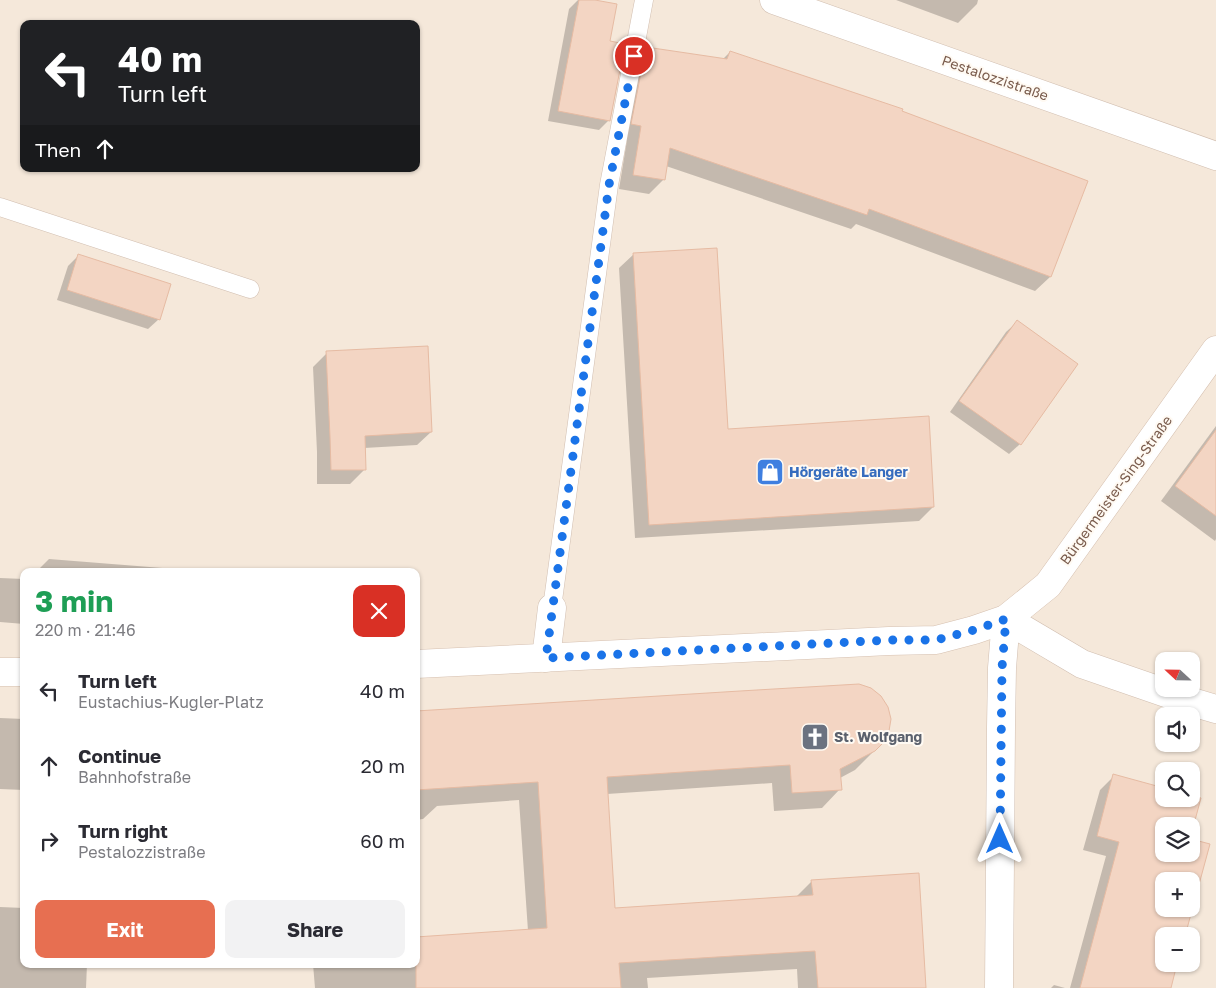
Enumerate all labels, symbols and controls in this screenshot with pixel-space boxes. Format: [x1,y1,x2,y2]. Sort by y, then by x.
pin [613,35,655,77]
text: 40 m [118,38,202,80]
icon: left [35,40,100,105]
icon: arrive [620,42,648,70]
street label: Pestalozzistraße [940,51,1051,104]
text: Turn left [118,80,207,107]
icon: ahead [91,135,119,163]
text: Then [35,138,81,161]
street label: Bürgermeister-Sing-Straße [1056,412,1175,567]
shop icon: Hörgeräte Langer [755,457,785,487]
place label: Hörgeräte Langer [789,463,908,480]
text: 3 min [35,583,113,619]
button: close [353,585,405,637]
text: 220 m · 21:46 [35,620,136,640]
north arrow [1155,652,1200,698]
map controls [1155,652,1200,972]
text: Turn left [78,669,157,692]
icon: left [35,677,63,705]
text: 40 m [360,679,405,702]
text: Eustachius-Kugler-Platz [78,692,264,712]
button: sound [1155,707,1200,752]
church icon: St. Wolfgang [800,722,830,752]
place label: St. Wolfgang [834,728,922,745]
text: Continue [78,744,161,767]
icon: ahead [35,752,63,780]
text: 20 m [361,754,405,777]
button: search [1155,762,1200,807]
text: Bahnhofstraße [78,767,191,787]
position arrow [973,812,1025,864]
button: layers [1155,817,1200,862]
text: Turn right [78,819,168,842]
icon: right [35,827,63,855]
text: 60 m [360,829,405,852]
text: Pestalozzistraße [78,842,205,862]
button: + [1155,872,1200,917]
button: Exit [35,900,215,958]
button: Share [225,900,405,958]
button: − [1155,927,1200,972]

